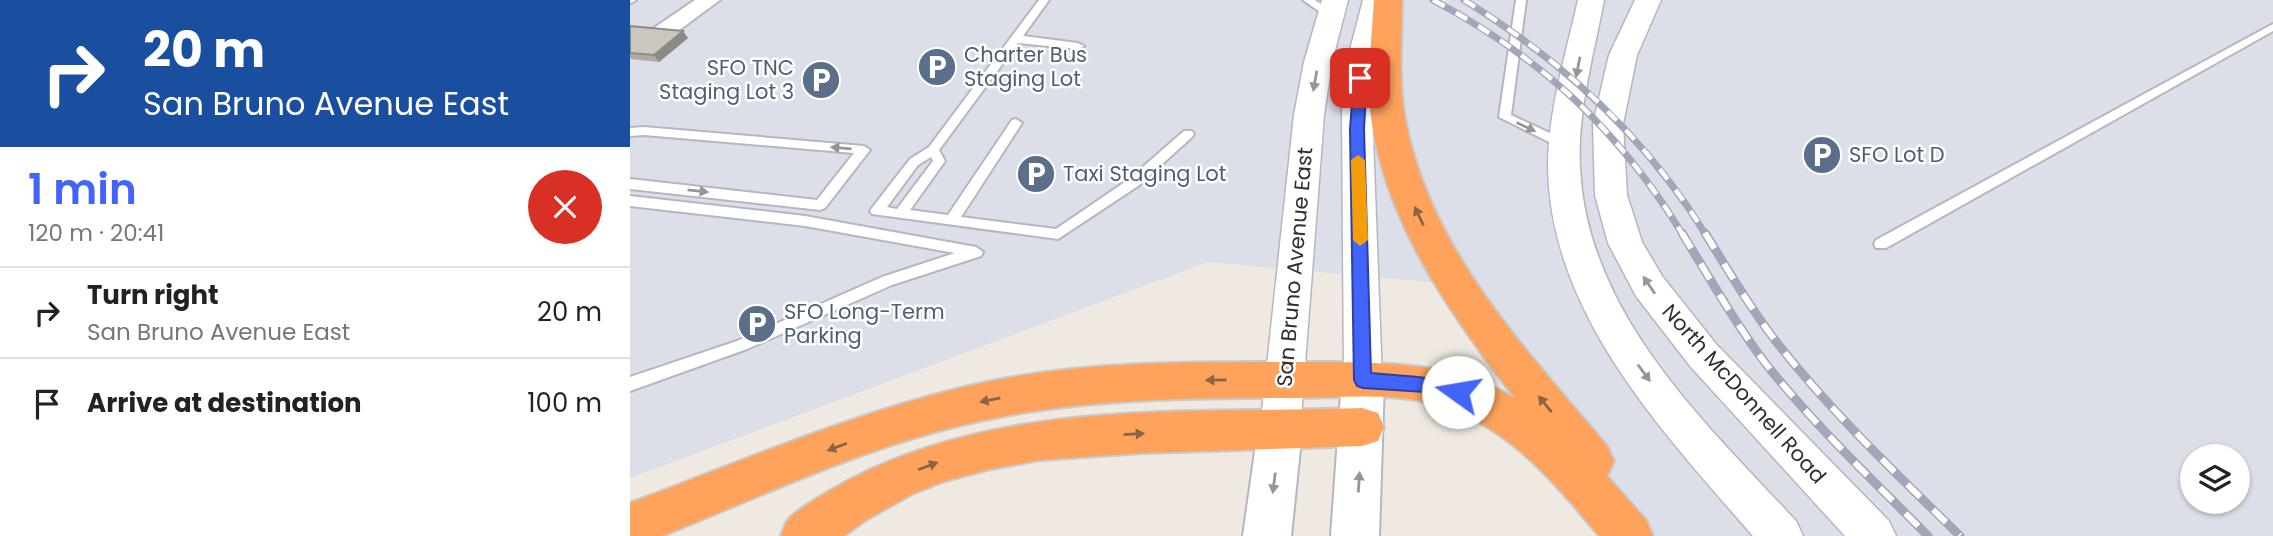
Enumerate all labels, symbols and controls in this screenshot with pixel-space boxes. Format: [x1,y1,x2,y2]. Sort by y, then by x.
text: 20 m [143,16,265,84]
icon: right [28,28,119,119]
place label: Charter Bus Staging Lot [964,40,1087,93]
parking icon: Charter Bus Staging Lot [916,46,958,88]
pin [1330,48,1390,108]
place label: SFO TNC Staging Lot 3 [659,53,794,106]
one-way arrow [1572,56,1583,78]
parking icon: SFO TNC Staging Lot 3 [800,59,842,101]
icon: arrive [1341,59,1379,97]
one-way arrow [1309,70,1320,92]
text: San Bruno Avenue East [143,81,509,126]
one-way arrow [1516,121,1536,133]
parking icon: SFO Lot D [1801,134,1843,176]
place label: SFO Lot D [1849,140,1945,169]
one-way arrow [830,142,852,153]
street label: San Bruno Avenue East [1270,146,1319,388]
parking icon: Taxi Staging Lot [1015,153,1057,195]
place label: Taxi Staging Lot [1063,159,1226,188]
text: 1 min [28,160,137,219]
button: close [528,170,602,244]
one-way arrow [687,186,709,197]
one-way arrow [1413,205,1424,226]
text: 120 m · 20:41 [28,217,164,249]
one-way arrow [1642,276,1656,294]
text: Turn right [87,277,219,313]
icon: right [28,294,66,332]
text: 20 m [537,294,602,330]
place label: SFO Long-Term Parking [784,297,945,350]
street label: North McDonnell Road [1656,298,1833,490]
parking icon: SFO Long-Term Parking [736,303,778,345]
text: San Bruno Avenue East [87,316,350,348]
position arrow [1421,355,1495,429]
one-way arrow [1636,363,1651,381]
one-way arrow [1205,374,1227,386]
icon: arrive [28,385,66,423]
text: Arrive at destination [87,385,362,421]
text: 100 m [527,385,602,421]
one-way arrow [979,395,1001,406]
one-way arrow [1538,395,1553,413]
one-way arrow [1123,428,1145,439]
one-way arrow [826,442,847,453]
map controls [2180,444,2250,514]
button: layers [2180,444,2250,514]
one-way arrow [917,461,938,472]
one-way arrow [1354,470,1365,492]
one-way arrow [1268,472,1279,494]

